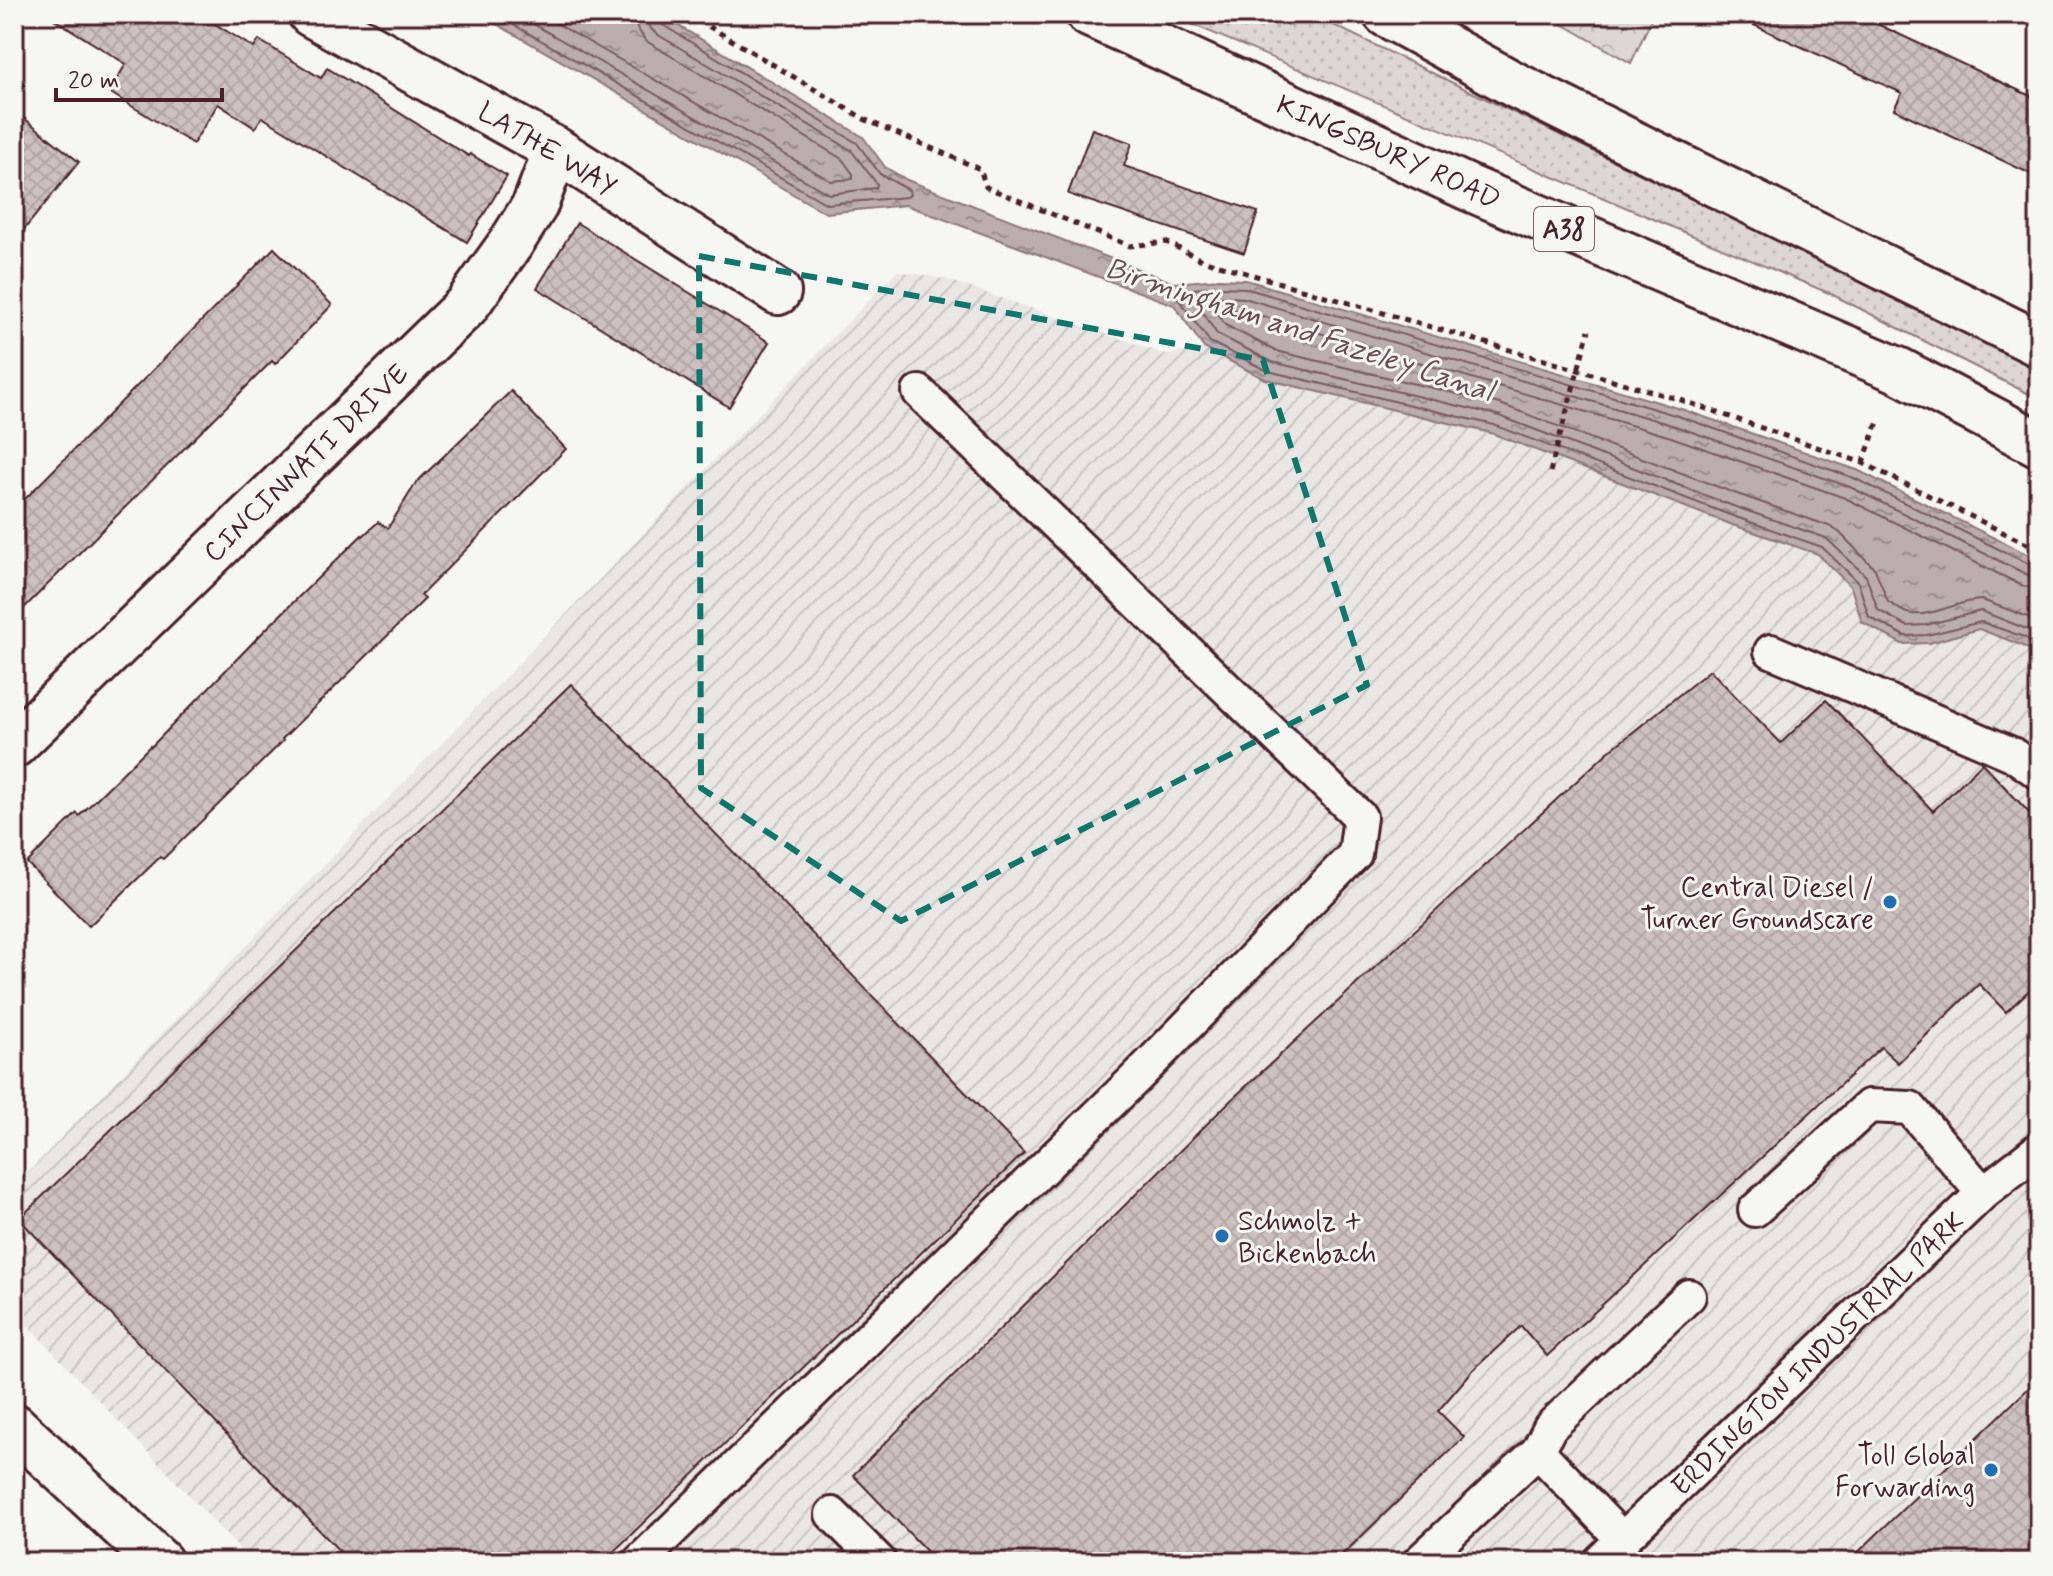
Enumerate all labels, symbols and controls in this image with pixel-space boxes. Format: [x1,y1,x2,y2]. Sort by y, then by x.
scale bar [56,52,222,102]
text: 20 m [68,66,119,97]
street label: KINGSBURY ROAD [1270,87,1506,219]
street label: LATHE WAY [470,94,623,206]
road number: A38 [1534,207,1594,251]
water label: Birmingham and Fazeley Canal [1099,249,1500,416]
street label: CINCINNATI DRIVE [196,356,417,571]
place label: Central Diesel / Turner Groundscare [1640,870,1874,939]
marker: Central Diesel / Turner Groundscare [1881,893,1899,911]
place label: Schmolz + Bickenbach [1238,1204,1376,1273]
street label: ERDINGTON INDUSTRIAL PARK [1664,1204,1974,1505]
marker: Schmolz + Bickenbach [1213,1227,1231,1245]
place label: Toll Global Forwarding [1835,1438,1975,1507]
marker: Toll Global Forwarding [1982,1461,2000,1479]

